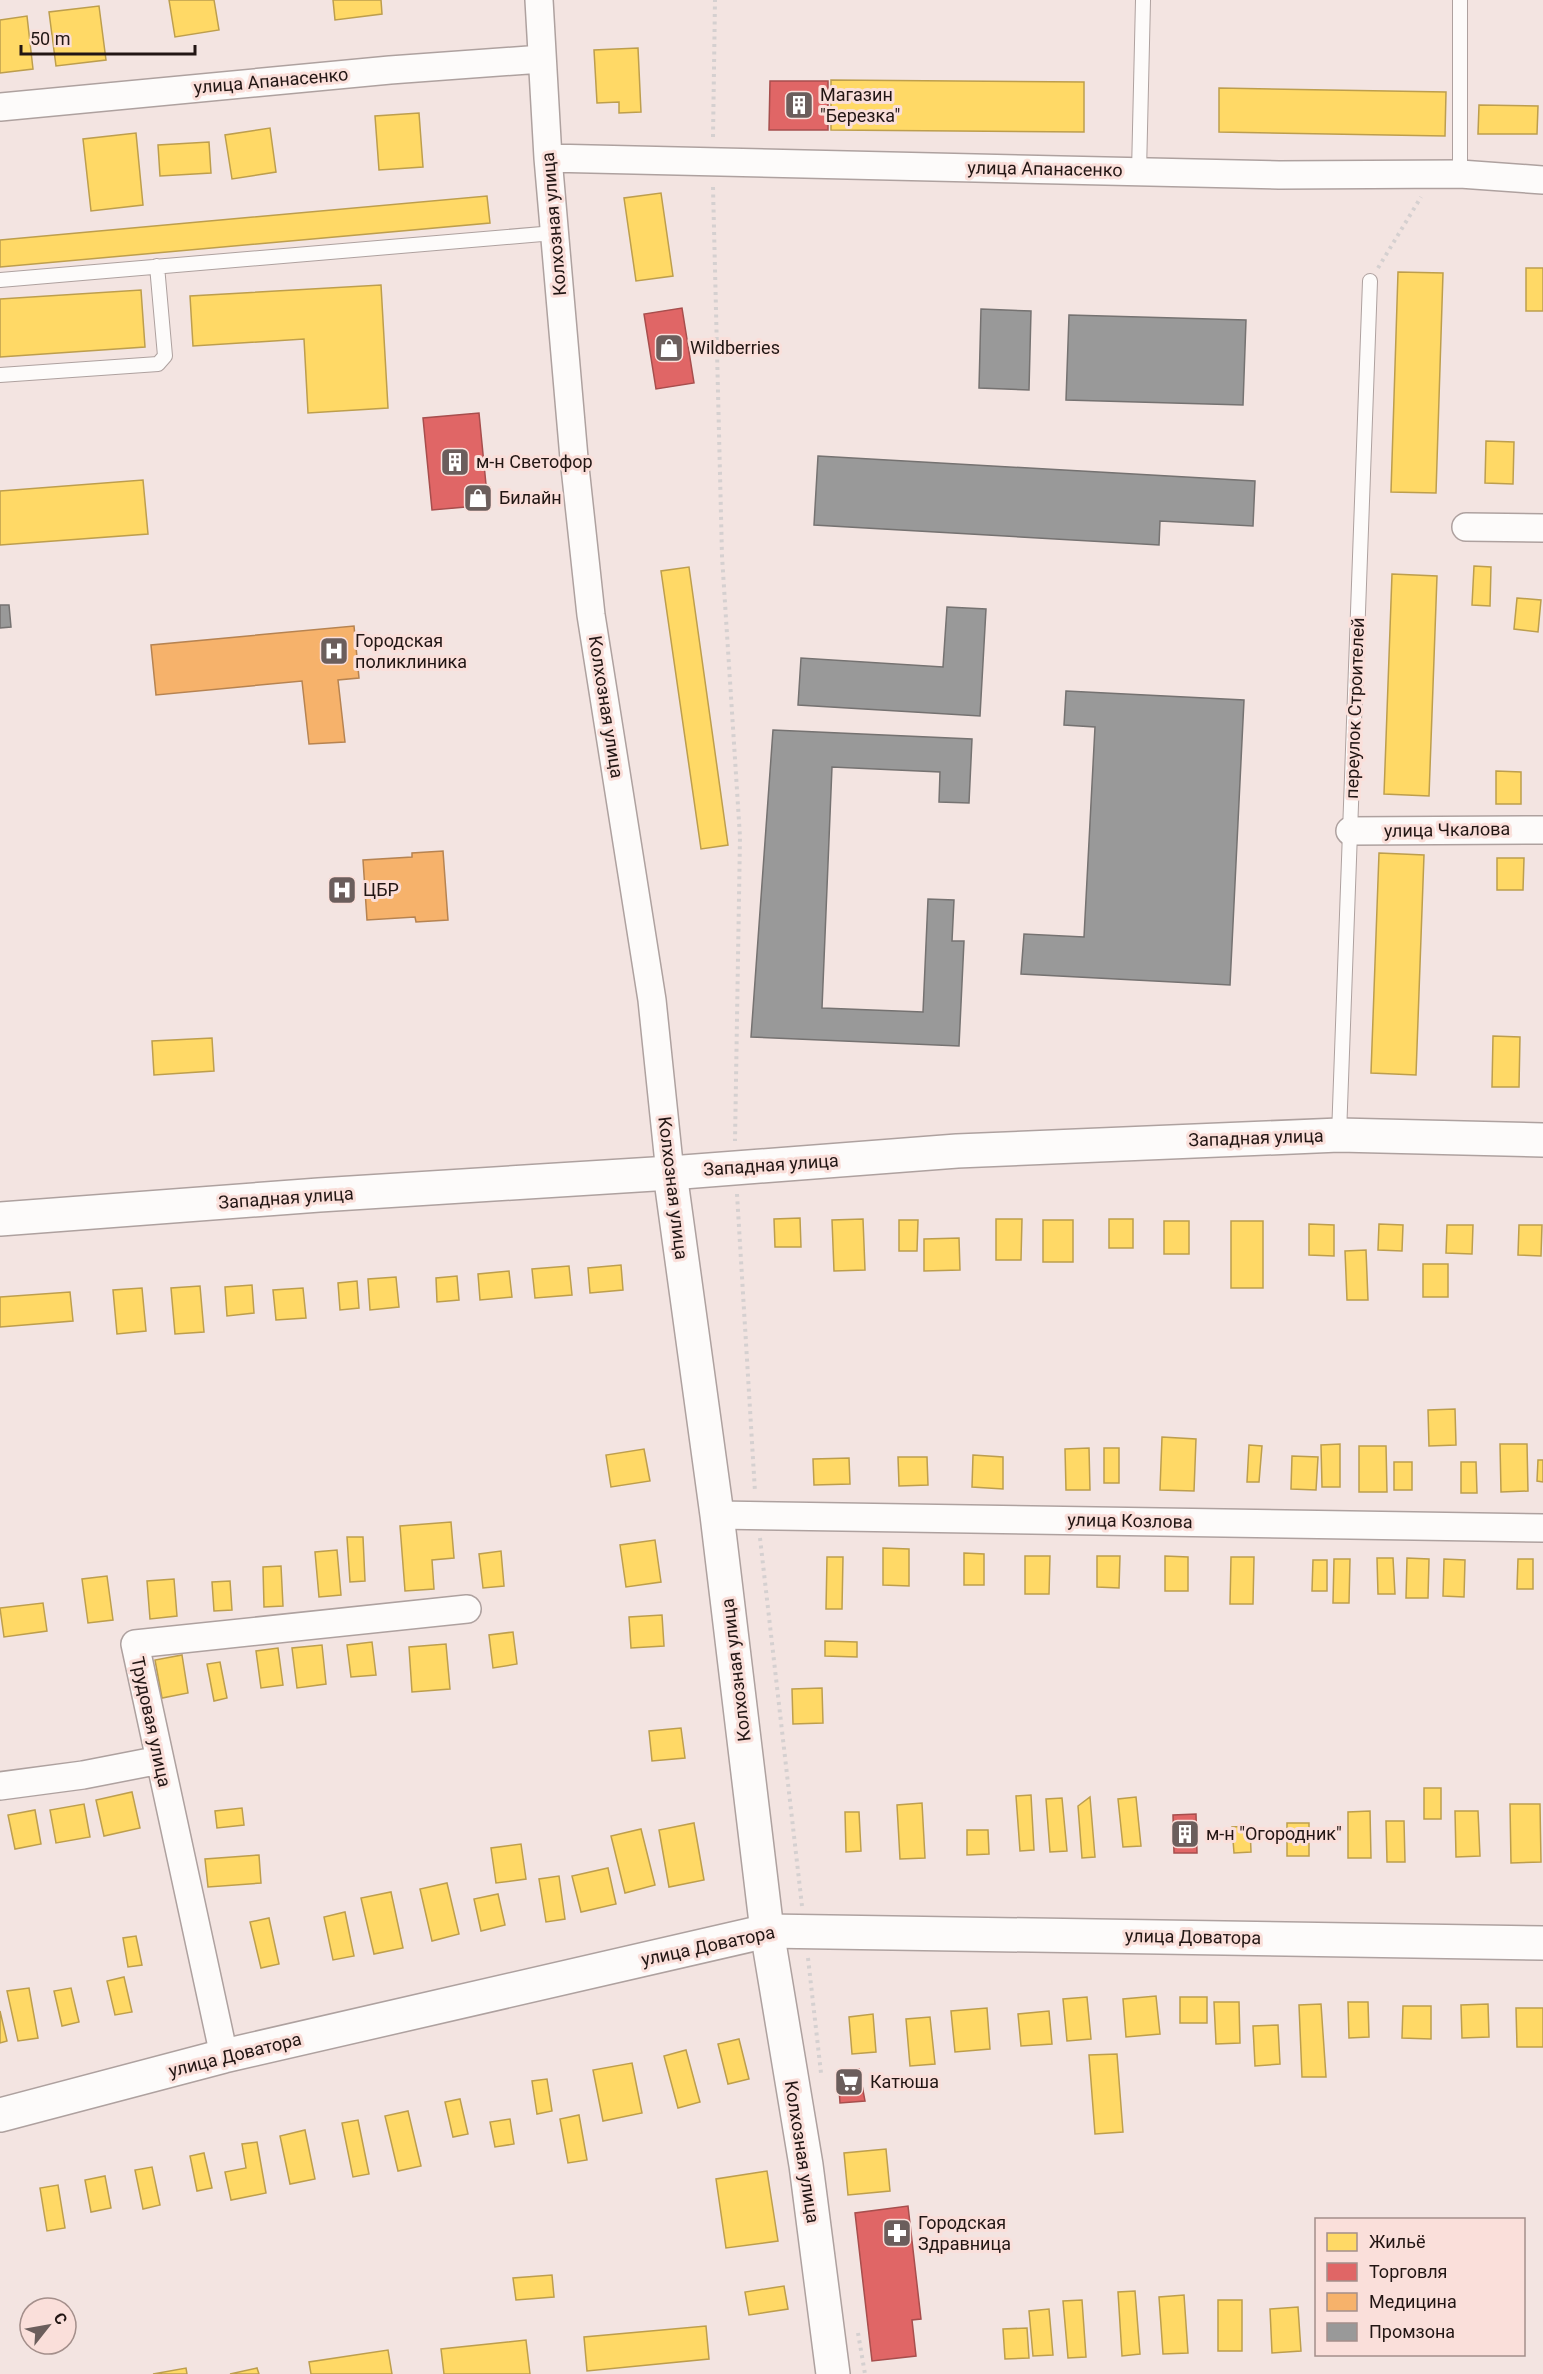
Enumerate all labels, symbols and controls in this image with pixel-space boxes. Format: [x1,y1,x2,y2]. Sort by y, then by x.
scale bar [21,18,195,56]
text: 50 m [30,28,70,49]
street label: улица Апанасенко [193,63,349,98]
place label: Магазин "Березка" [820,84,900,126]
building icon: Магазин "Березка" [783,89,815,121]
street label: Колхозная улица [537,151,570,297]
street label: улица Апанасенко [967,157,1123,180]
shop icon: Wildberries [653,332,685,364]
place label: Wildberries [690,337,780,358]
building icon: м-н Светофор [439,446,471,478]
place label: м-н Светофор [476,451,593,472]
shop icon: Билайн [462,482,494,514]
place label: Билайн [499,487,562,508]
street label: переулок Строителей [1341,617,1368,799]
place label: Городская поликлиника [355,630,467,672]
street label: Колхозная улица [585,634,628,780]
hospital icon: Городская поликлиника [318,635,350,667]
street label: улица Чкалова [1384,818,1510,841]
hospital icon: ЦБР [326,874,358,906]
place label: ЦБР [363,879,399,900]
street label: Колхозная улица [654,1115,693,1261]
street label: Западная улица [1188,1125,1324,1150]
street label: Западная улица [703,1149,839,1180]
street label: Западная улица [218,1182,354,1213]
street label: улица Козлова [1067,1509,1193,1532]
street label: Колхозная улица [716,1597,755,1743]
street label: Трудовая улица [127,1655,176,1789]
building icon: м-н "Огородник" [1169,1818,1201,1850]
place label: м-н "Огородник" [1206,1823,1342,1844]
street label: улица Доватора [639,1921,777,1970]
street label: улица Доватора [1125,1925,1261,1948]
street label: улица Доватора [166,2028,303,2081]
supermarket icon: Катюша [833,2066,865,2098]
place label: Катюша [870,2071,939,2092]
street label: Колхозная улица [781,2079,824,2225]
place label: Городская Здравница [918,2212,1011,2254]
pharmacy icon: Городская Здравница [881,2217,913,2249]
legend [1315,2218,1525,2356]
text: Жильё [1369,2231,1425,2252]
text: Торговля [1369,2261,1447,2282]
text: Медицина [1369,2291,1457,2312]
north arrow [18,2296,78,2356]
text: С [50,2309,71,2328]
text: Промзона [1369,2321,1455,2342]

